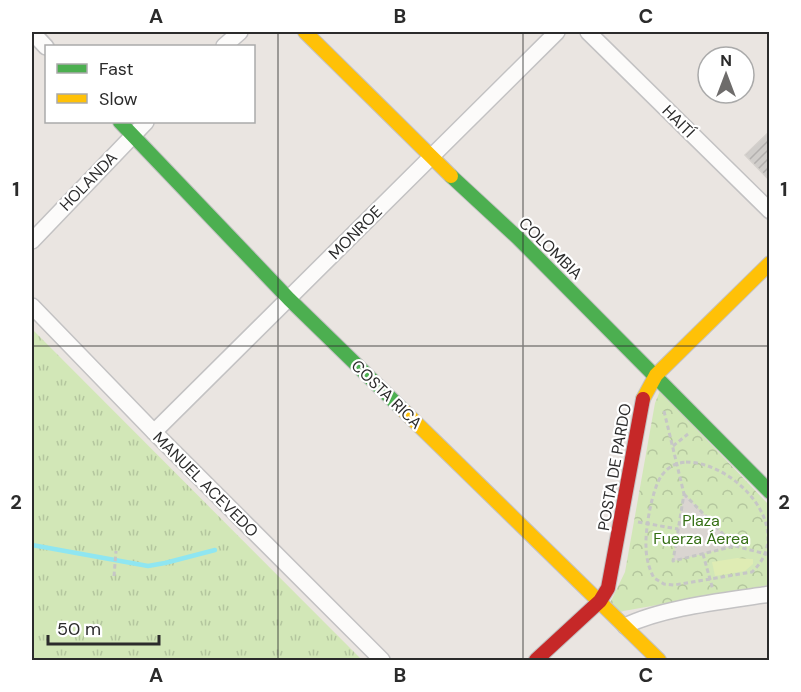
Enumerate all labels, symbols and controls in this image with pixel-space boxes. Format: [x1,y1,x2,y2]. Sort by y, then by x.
text: A [149,3,163,29]
text: B [394,3,406,29]
text: C [639,3,653,29]
legend [45,45,255,123]
north arrow [696,45,756,105]
text: N [720,50,732,71]
text: Fast [99,57,134,81]
text: Slow [99,87,138,111]
street label: HAITÍ [658,100,700,142]
street label: HOLANDA [55,147,122,215]
text: 1 [12,176,20,202]
text: 1 [780,176,788,202]
street label: MONROE [324,201,387,264]
street label: COLOMBIA [514,213,587,284]
street label: COSTA RICA [347,355,427,434]
street label: POSTA DE PARDO [593,402,636,532]
street label: MANUEL ACEVEDO [148,427,263,542]
text: 2 [10,489,22,515]
text: 2 [778,489,790,515]
park label: Plaza Fuerza Áerea [653,510,749,549]
scale bar [48,608,159,646]
text: 50 m [57,617,101,641]
text: A [149,662,163,688]
text: B [394,662,406,688]
text: C [639,662,653,688]

